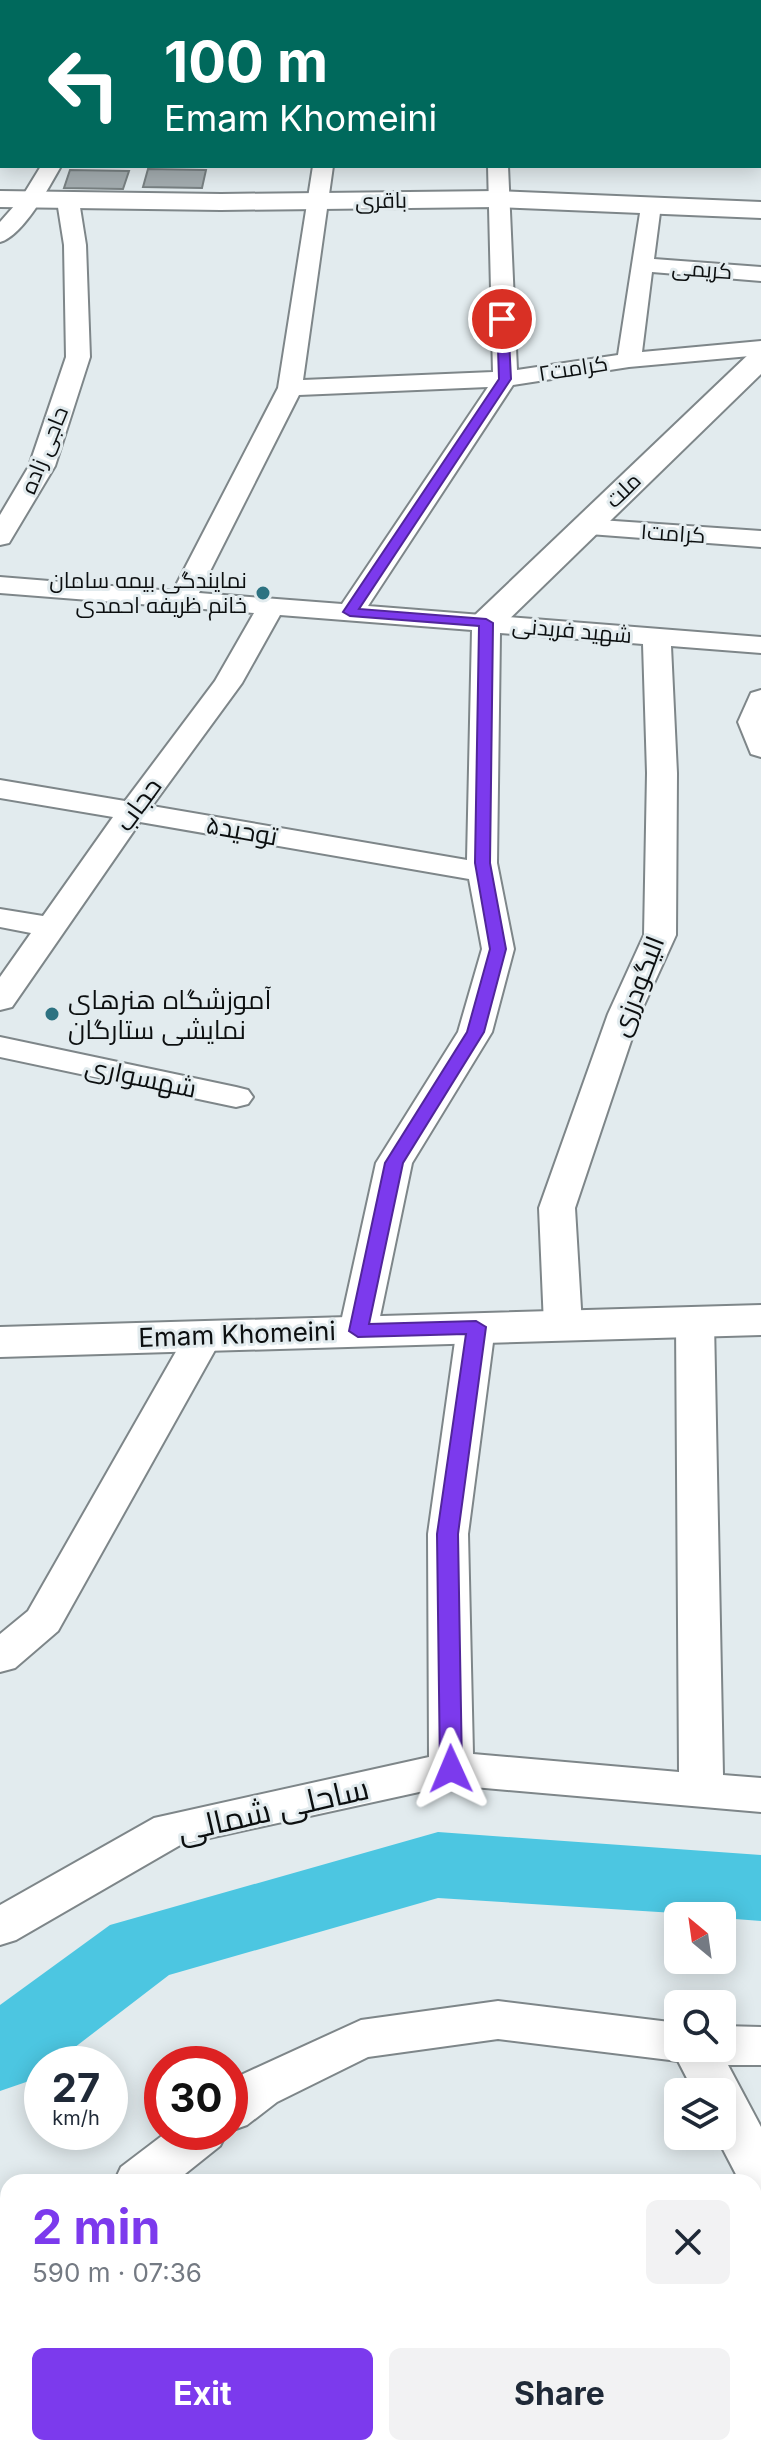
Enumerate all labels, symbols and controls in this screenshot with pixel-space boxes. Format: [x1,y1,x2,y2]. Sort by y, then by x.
text: 100 m [164,28,328,96]
icon: left [32,32,136,136]
text: Emam Khomeini [164,96,437,140]
street label: باقری [355,187,407,213]
street label: کریمی [671,254,733,285]
pin [468,285,536,353]
icon: arrive [480,297,524,341]
street label: کرامت۲ [536,350,610,386]
street label: حاجی زاده [15,403,74,498]
street label: ملت [600,467,646,513]
street label: کرامت۱ [640,518,706,548]
place label: نمایندگی بیمه سامان خانم ظریفه احمدی [49,567,247,621]
marker: نمایندگی بیمه سامان خانم ظریفه احمدی [254,584,272,602]
street label: شهید فریدنی [511,612,633,649]
street label: حجاب [108,771,168,837]
street label: توحید۵ [204,808,280,852]
street label: الیگودرزی [604,932,670,1040]
place label: آموزشگاه هنرهای نمایشی ستارگان [68,984,271,1046]
marker: آموزشگاه هنرهای نمایشی ستارگان [43,1005,61,1023]
street label: شهسواری [82,1050,200,1105]
street label: Emam Khomeini [138,1315,336,1353]
position arrow [409,1727,493,1811]
street label: ساحلی شمالی [173,1768,373,1850]
north arrow [664,1902,736,1974]
map controls [664,1902,736,2150]
button: search [664,1990,736,2062]
speed limit sign: 30 [144,2046,248,2150]
text: 27 [52,2063,100,2112]
button: layers [664,2078,736,2150]
text: km/h [52,2106,100,2130]
text: 2 min [32,2197,160,2256]
button: close [646,2200,730,2284]
text: 590 m · 07:36 [32,2257,202,2288]
button: Exit [32,2348,373,2440]
button: Share [389,2348,730,2440]

